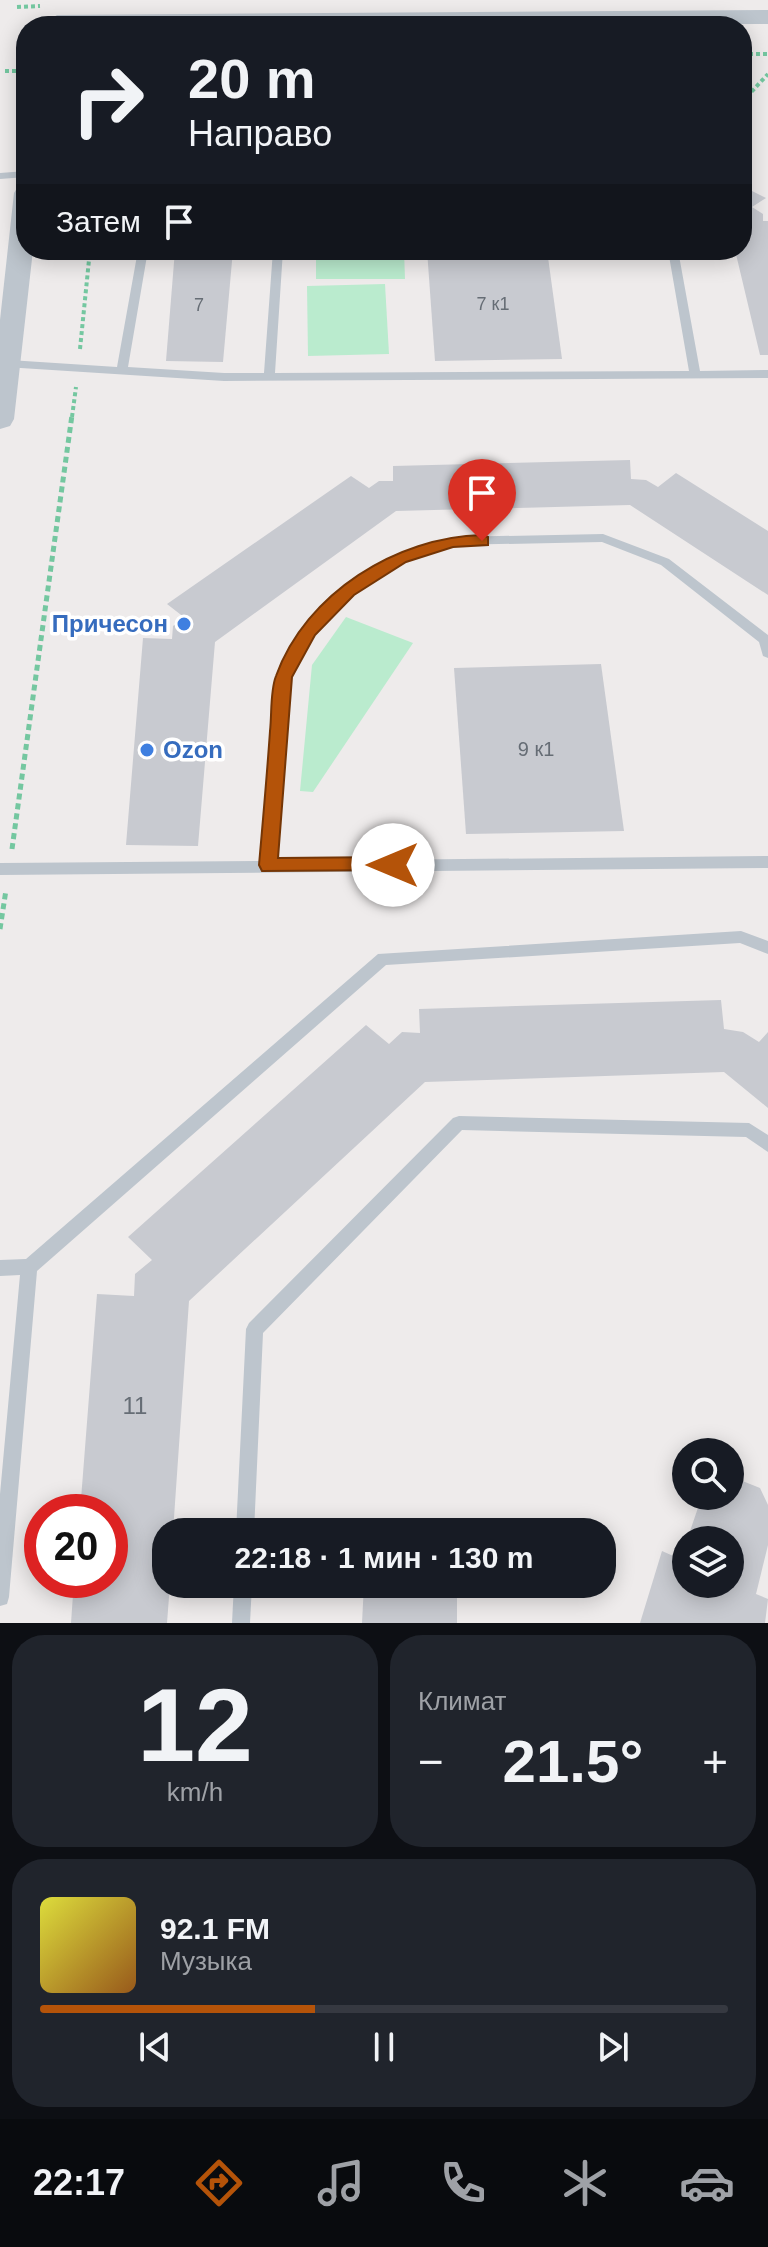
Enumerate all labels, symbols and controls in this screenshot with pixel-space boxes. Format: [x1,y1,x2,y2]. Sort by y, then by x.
text: 20 m [188,47,316,110]
icon: right [56,48,160,152]
text: Направо [188,113,332,154]
icon: arrive [157,200,201,244]
text: Затем [56,205,141,238]
house number: 7 к1 [477,294,509,314]
house number: 7 [194,295,204,315]
pin [448,459,516,541]
icon: arrive [460,471,504,515]
place label: Причесон [52,610,168,637]
marker: Причесон [175,615,193,633]
place label: Ozon [163,736,223,763]
house number: 9 к1 [518,738,554,760]
marker: Ozon [138,741,156,759]
position arrow [351,823,435,907]
house number: 11 [123,1392,147,1419]
map controls [672,1438,744,1598]
button: search [672,1438,744,1510]
speed limit sign: 20 [24,1494,128,1598]
button: layers [672,1526,744,1598]
text: 22:18 · 1 мин · 130 m [235,1541,533,1574]
text: 12 [137,1667,253,1783]
text: Климат [418,1686,507,1716]
text: 21.5° [503,1728,643,1795]
text: − [418,1737,444,1786]
text: + [702,1737,728,1786]
text: km/h [167,1777,223,1807]
text: 92.1 FM [160,1912,270,1945]
text: Музыка [160,1946,252,1976]
icon: previous [133,2025,177,2069]
icon: pause [362,2025,406,2069]
icon: next [591,2025,635,2069]
icon: directions [191,2155,247,2211]
icon: music [313,2155,369,2211]
icon: phone [435,2155,491,2211]
icon: climate [557,2155,613,2211]
icon: car [679,2155,735,2211]
text: 22:17 [33,2162,125,2203]

